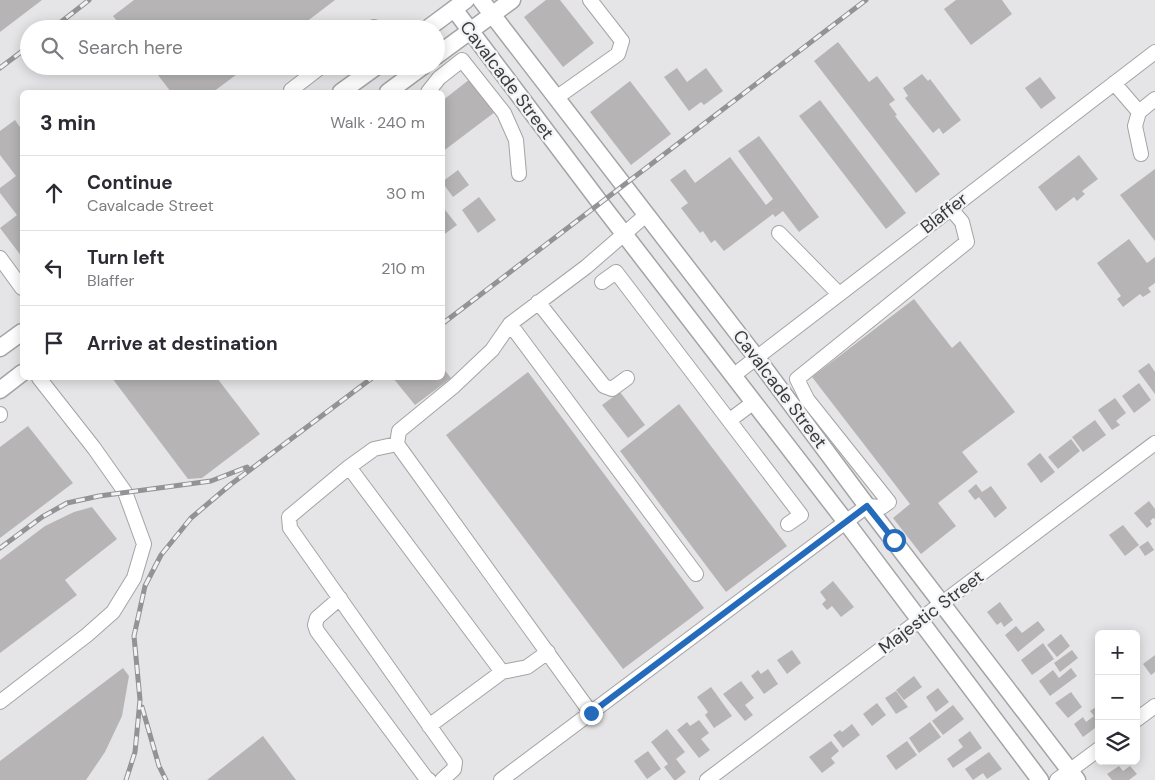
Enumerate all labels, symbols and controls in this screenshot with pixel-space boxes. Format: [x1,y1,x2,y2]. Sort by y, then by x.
street label: Cavalcade Street [455,16,559,144]
search box [20,20,445,75]
icon: search [38,34,66,62]
text: Search here [78,35,183,60]
text: 3 min [40,109,96,137]
text: Walk · 240 m [330,112,425,133]
text: Continue [87,170,173,195]
icon: ahead [40,179,68,207]
text: 30 m [386,183,425,204]
street label: Blaffer [916,187,973,239]
text: Cavalcade Street [87,195,214,216]
text: Turn left [87,245,165,270]
icon: left [40,254,68,282]
text: 210 m [381,258,425,279]
text: Blaffer [87,270,135,291]
street label: Cavalcade Street [728,325,832,453]
icon: arrive [40,329,68,357]
text: Arrive at destination [87,331,278,356]
route start [883,529,906,552]
street label: Majestic Street [874,565,988,659]
map controls [1095,630,1140,765]
button: + [1095,630,1140,675]
button: − [1095,675,1140,720]
route end [580,702,603,725]
button: layers [1095,720,1140,765]

